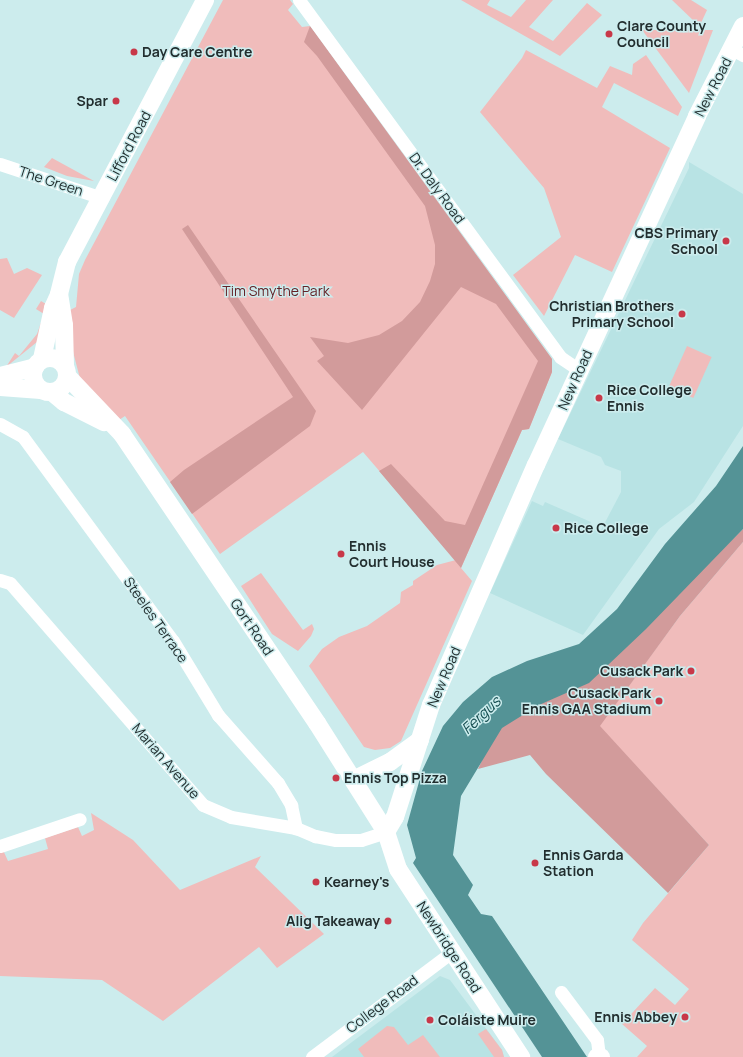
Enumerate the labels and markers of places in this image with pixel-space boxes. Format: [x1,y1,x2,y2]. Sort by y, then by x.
place label: Clare County Council [617,18,706,50]
marker: Clare County Council [604,29,614,39]
place label: Day Care Centre [142,44,252,60]
marker: Day Care Centre [129,47,139,57]
place label: Spar [77,93,108,109]
marker: Spar [111,96,121,106]
place label: CBS Primary School [635,225,718,258]
marker: CBS Primary School [721,236,731,246]
place label: Christian Brothers Primary School [549,298,674,330]
marker: Christian Brothers Primary School [677,309,687,319]
place label: Rice College Ennis [607,382,692,414]
marker: Rice College Ennis [594,393,604,403]
place label: Rice College [564,520,649,536]
marker: Rice College [551,523,561,533]
place label: Ennis Court House [349,538,435,570]
marker: Ennis Court House [336,549,346,559]
place label: Cusack Park [600,663,683,679]
marker: Cusack Park [686,666,696,676]
place label: Cusack Park Ennis GAA Stadium [522,685,651,718]
marker: Cusack Park Ennis GAA Stadium [654,696,664,706]
place label: Ennis Top Pizza [344,770,447,786]
marker: Ennis Top Pizza [331,773,341,783]
place label: Ennis Garda Station [543,847,623,880]
marker: Ennis Garda Station [530,858,540,868]
place label: Kearney's [324,874,389,890]
marker: Kearney's [311,877,321,887]
place label: Alig Takeaway [286,913,380,929]
marker: Alig Takeaway [383,916,393,926]
place label: Ennis Abbey [594,1009,677,1025]
place label: Coláiste Muire [438,1012,536,1028]
marker: Ennis Abbey [680,1012,690,1022]
marker: Coláiste Muire [425,1015,435,1025]

